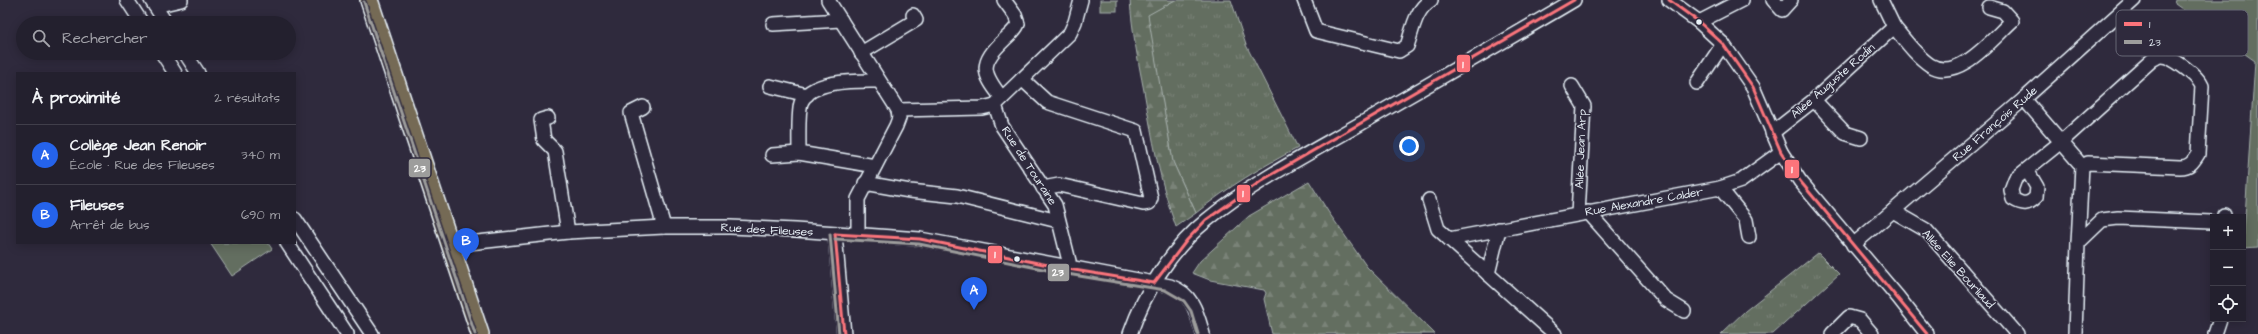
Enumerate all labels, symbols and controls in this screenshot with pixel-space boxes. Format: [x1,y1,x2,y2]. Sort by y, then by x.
legend [2116,10,2248,56]
search box [16,16,296,60]
unlabelled marker [1694,17,1704,27]
text: 1 [2149,17,2151,32]
icon: search [30,27,52,49]
text: Rechercher [62,28,147,49]
text: 23 [2149,35,2161,50]
street label: Allée Auguste Rodin [1787,40,1880,123]
line badge: 1 [1456,54,1471,73]
text: 1 [1462,57,1464,72]
street label: Rue François Rude [1949,82,2041,166]
text: À proximité [32,86,121,110]
text: 2 résultats [214,89,280,107]
street label: Allée Jean Arp [1571,108,1591,189]
street label: Rue de Touraine [997,123,1061,209]
text: Collège Jean Renoir [70,135,206,156]
your location [1399,136,1419,156]
text: A [41,146,49,164]
text: 340 m [241,146,280,164]
text: École · Rue des Fileuses [70,156,215,174]
line badge: 23 [408,158,431,178]
line badge: 1 [1784,159,1800,179]
text: 23 [413,161,426,176]
text: 1 [1791,162,1793,177]
street label: Rue Alexandre Calder [1584,183,1705,221]
line badge: 1 [1236,184,1251,203]
text: 1 [1242,186,1244,201]
text: Fileuses [70,195,124,216]
text: B [40,206,50,224]
text: 690 m [241,206,280,224]
map controls [2210,214,2246,322]
button: + [2210,214,2246,250]
text: Arrêt de bus [70,216,150,234]
street label: Rue des Fileuses [720,219,814,241]
street label: Allée Elie Bourliaud [1918,226,1998,312]
pin: B [453,228,479,261]
line badge: 1 [987,245,1003,264]
text: 1 [994,247,996,262]
button: − [2210,250,2246,286]
unlabelled marker [1012,254,1022,264]
line badge: 23 [1047,263,1070,282]
text: 23 [1051,265,1064,280]
pin: A [961,277,987,310]
button: locate [2210,286,2246,322]

